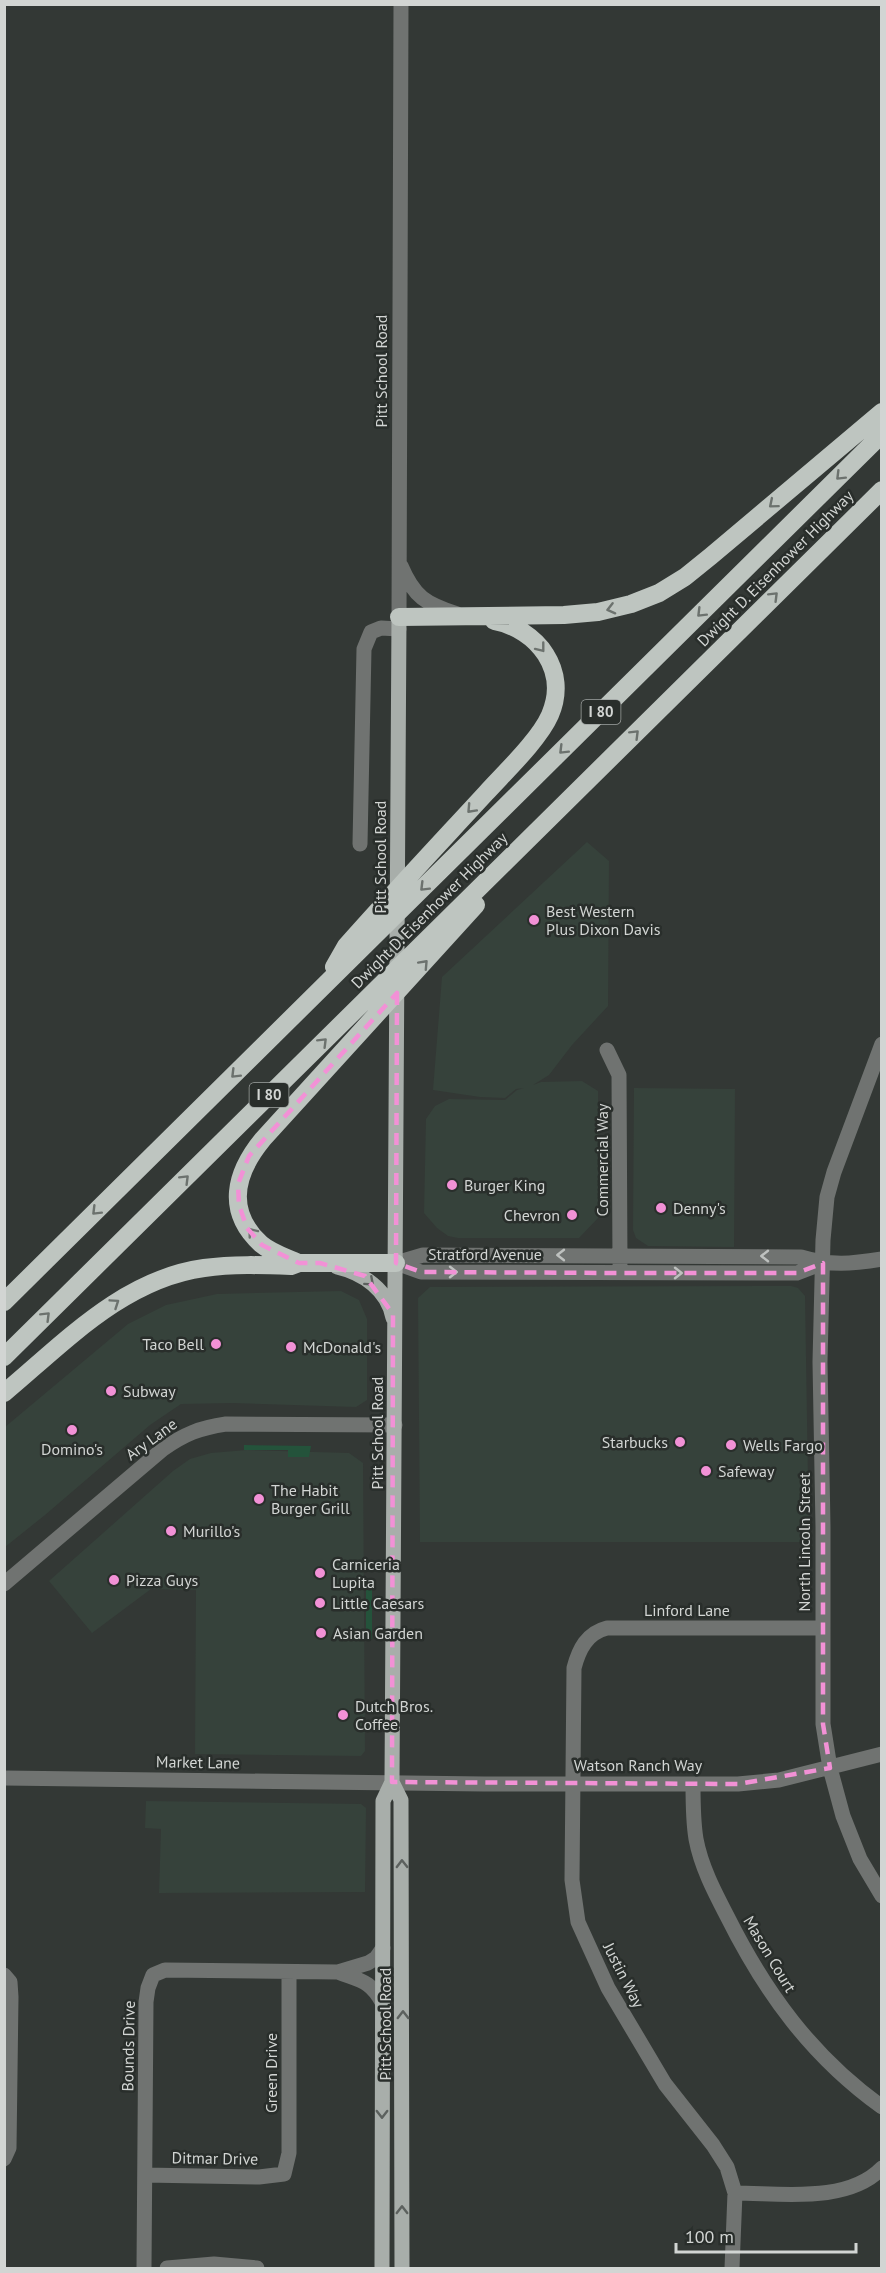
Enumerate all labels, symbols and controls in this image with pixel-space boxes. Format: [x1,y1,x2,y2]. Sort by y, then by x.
street label: Pitt School Road [371,315,391,427]
one-way arrow [836,468,847,479]
street label: Dwight D. Eisenhower Highway [693,485,858,650]
one-way arrow [769,497,780,508]
one-way arrow [766,593,777,604]
one-way arrow [607,601,617,614]
one-way arrow [698,605,709,616]
one-way arrow [534,641,545,652]
road number: I 80 [582,700,620,724]
one-way arrow [628,730,639,741]
one-way arrow [559,742,570,753]
street label: Pitt School Road [370,801,390,913]
one-way arrow [467,802,478,813]
street label: Dwight D. Eisenhower Highway [347,827,512,992]
one-way arrow [420,880,430,891]
place label: Best Western Plus Dixon Davis [546,901,661,939]
marker: Best Western Plus Dixon Davis [527,913,541,927]
one-way arrow [417,960,428,970]
one-way arrow [316,1038,327,1049]
one-way arrow [231,1067,241,1078]
road number: I 80 [250,1083,288,1107]
street label: Commercial Way [592,1103,612,1216]
one-way arrow [178,1175,188,1186]
place label: Burger King [464,1175,545,1195]
marker: Burger King [445,1178,459,1192]
place label: Denny's [673,1198,726,1218]
marker: Denny's [654,1201,668,1215]
one-way arrow [93,1204,104,1215]
place label: Chevron [504,1205,560,1225]
marker: Chevron [565,1208,579,1222]
one-way arrow [248,1228,259,1239]
street label: Stratford Avenue [428,1244,542,1264]
one-way arrow [557,1249,566,1261]
one-way arrow [761,1250,770,1263]
one-way arrow [448,1266,457,1278]
one-way arrow [674,1267,683,1279]
one-way arrow [363,1275,373,1286]
one-way arrow [109,1298,119,1310]
one-way arrow [40,1312,50,1323]
place label: Taco Bell [142,1334,204,1354]
marker: Taco Bell [209,1337,223,1351]
place label: McDonald's [303,1337,381,1357]
marker: McDonald's [284,1340,298,1354]
street label: Pitt School Road [367,1377,387,1489]
place label: Subway [123,1381,176,1401]
marker: Subway [104,1384,118,1398]
street label: Ary Lane [121,1414,181,1464]
marker: Domino's [65,1423,79,1437]
place label: Starbucks [602,1432,668,1452]
marker: Starbucks [673,1435,687,1449]
place label: Wells Fargo [743,1435,823,1455]
marker: Wells Fargo [724,1438,738,1452]
place label: Domino's [41,1439,103,1459]
place label: Safeway [718,1461,775,1481]
marker: Safeway [699,1464,713,1478]
street label: North Lincoln Street [794,1472,814,1612]
place label: The Habit Burger Grill [271,1480,350,1518]
marker: The Habit Burger Grill [252,1492,266,1506]
place label: Murillo's [183,1521,241,1541]
marker: Murillo's [164,1524,178,1538]
place label: Carniceria Lupita [332,1554,400,1592]
marker: Carniceria Lupita [313,1566,327,1580]
place label: Pizza Guys [126,1570,199,1590]
marker: Pizza Guys [107,1573,121,1587]
place label: Little Caesars [332,1593,425,1613]
marker: Little Caesars [313,1596,327,1610]
street label: Linford Lane [644,1600,730,1620]
place label: Asian Garden [333,1623,423,1643]
marker: Asian Garden [314,1626,328,1640]
place label: Dutch Bros. Coffee [355,1696,433,1734]
marker: Dutch Bros. Coffee [336,1708,350,1722]
street label: Market Lane [156,1751,240,1773]
street label: Watson Ranch Way [574,1755,703,1775]
one-way arrow [396,1860,408,1869]
street label: Mason Court [739,1912,801,1997]
street label: Justin Way [599,1938,649,2011]
street label: Pitt School Road [375,1968,395,2080]
street label: Bounds Drive [117,2000,139,2092]
one-way arrow [397,2011,409,2020]
street label: Green Drive [261,2033,281,2113]
one-way arrow [376,2110,388,2119]
street label: Ditmar Drive [171,2147,259,2169]
one-way arrow [396,2206,408,2215]
scale bar [676,2216,856,2254]
text: 100 m [685,2225,734,2248]

